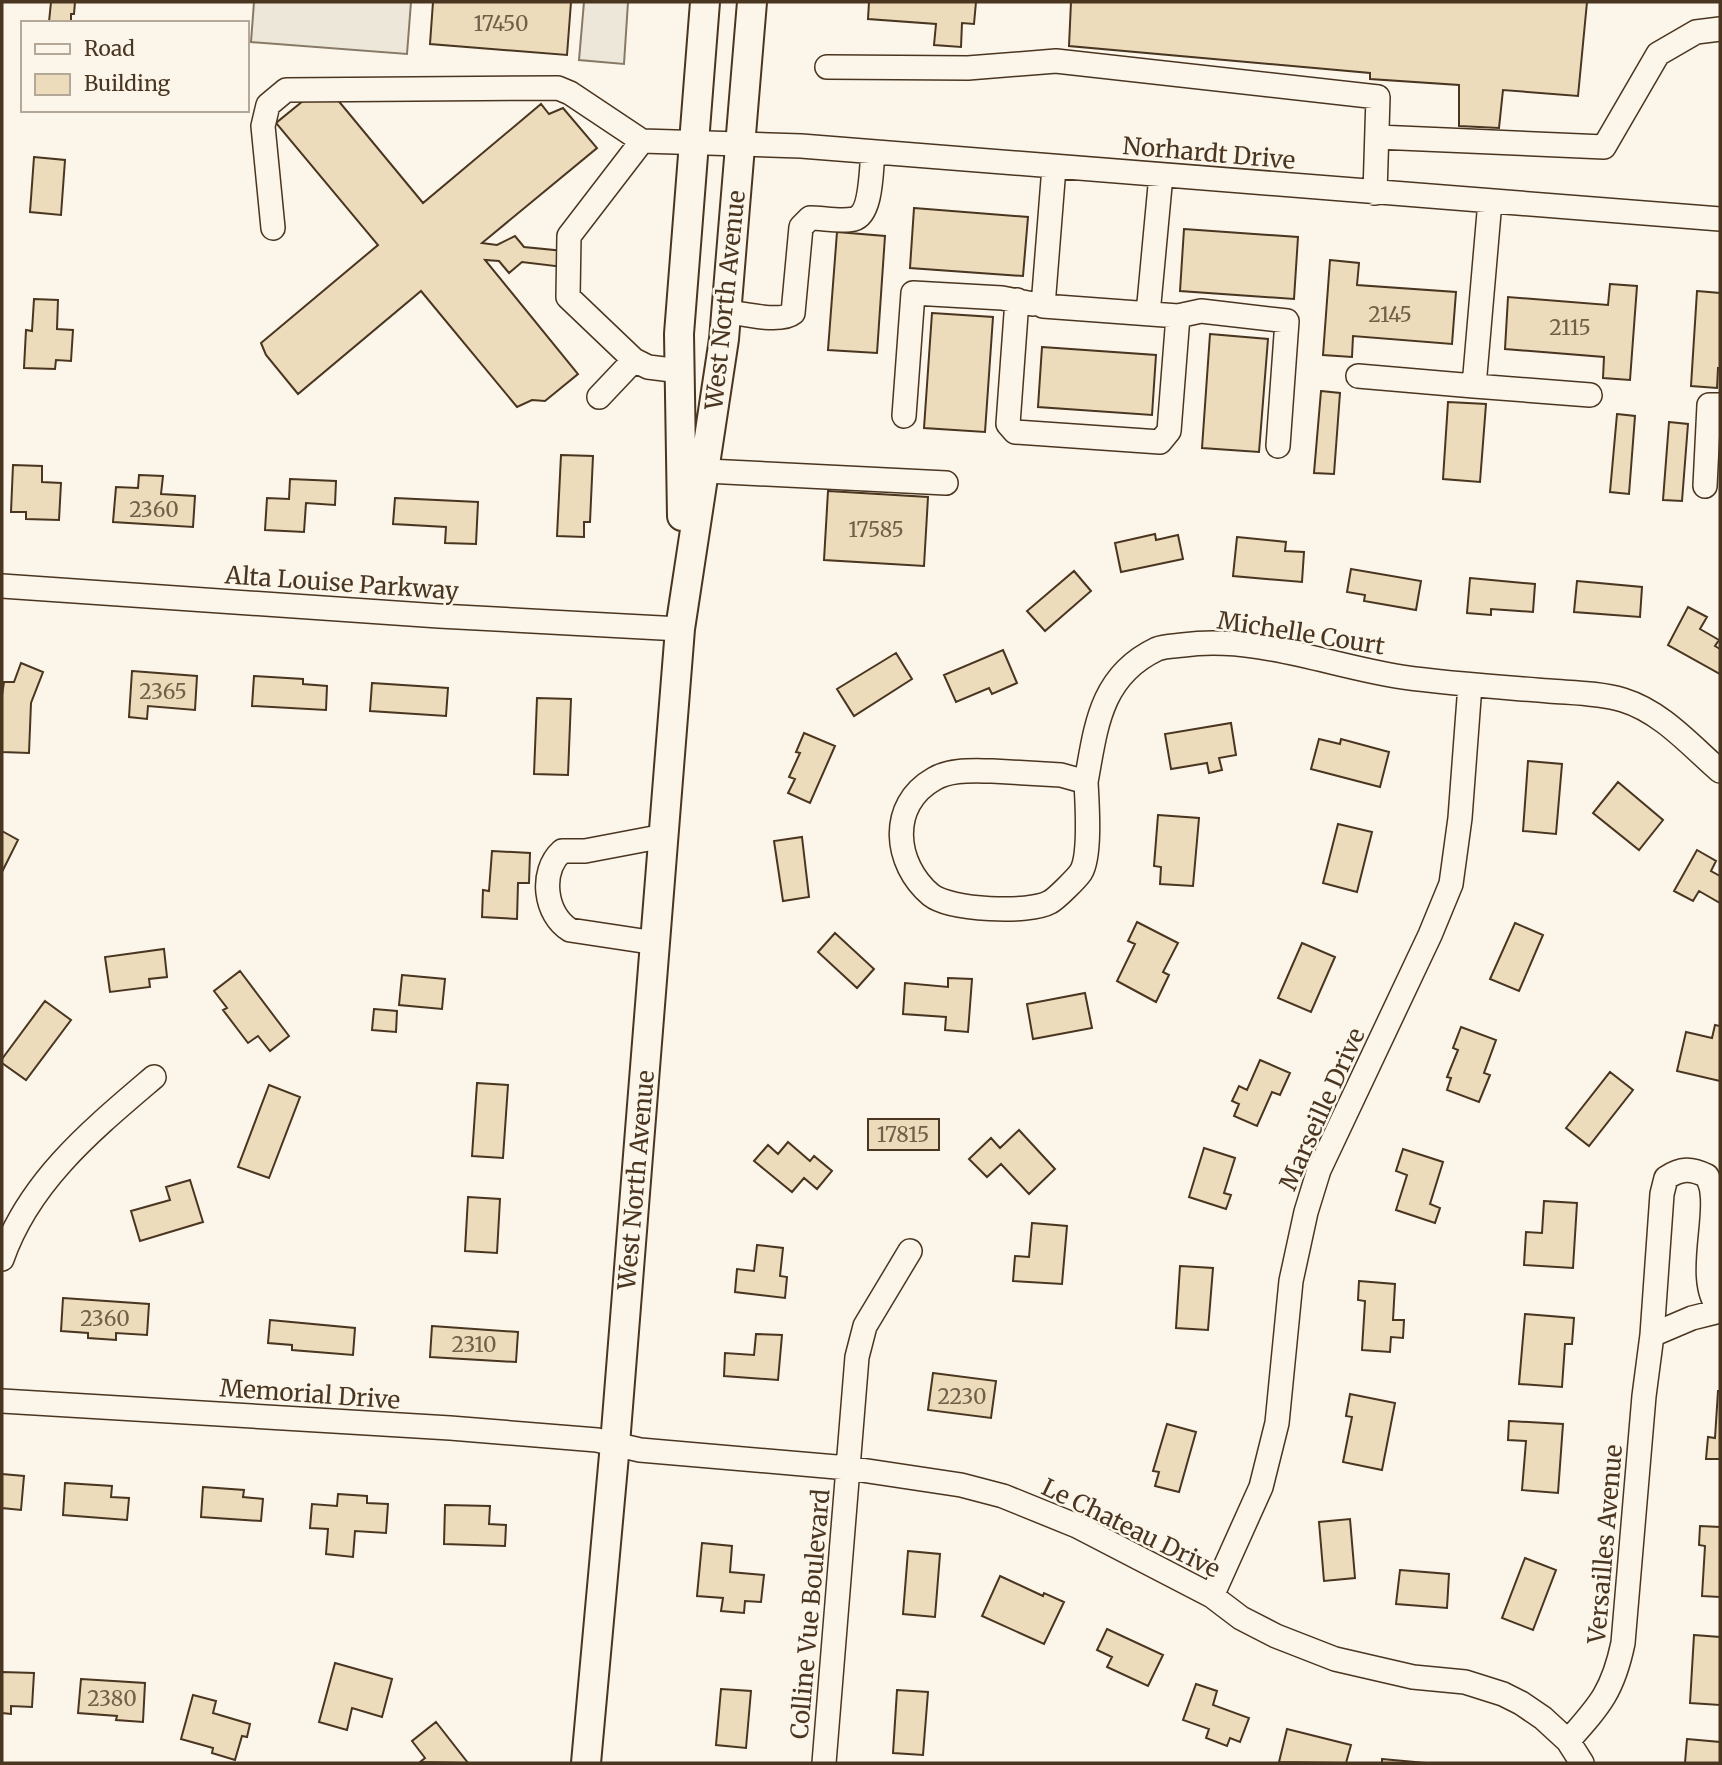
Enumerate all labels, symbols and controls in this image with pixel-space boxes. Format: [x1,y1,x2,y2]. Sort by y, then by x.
house number: 17450 [473,10,529,37]
legend [21,21,248,112]
text: Road [84,35,135,62]
text: Building [84,70,171,97]
street label: Norhardt Drive [1121,130,1297,176]
street label: West North Avenue [698,189,752,412]
house number: 2145 [1368,301,1412,328]
house number: 2115 [1549,314,1591,341]
house number: 2360 [129,496,179,523]
house number: 17585 [848,516,904,543]
street label: Alta Louise Parkway [223,559,460,607]
street label: Michelle Court [1215,604,1388,662]
house number: 2365 [139,678,187,705]
street label: Marseille Drive [1272,1023,1372,1195]
street label: West North Avenue [611,1069,661,1292]
house number: 17815 [877,1121,929,1148]
house number: 2360 [80,1305,130,1332]
house number: 2310 [452,1331,496,1358]
street label: Memorial Drive [219,1372,401,1416]
house number: 2230 [937,1383,987,1410]
street label: Versailles Avenue [1581,1443,1629,1646]
street label: Le Chateau Drive [1037,1471,1225,1585]
street label: Colline Vue Boulevard [784,1488,836,1740]
house number: 2380 [87,1685,137,1712]

